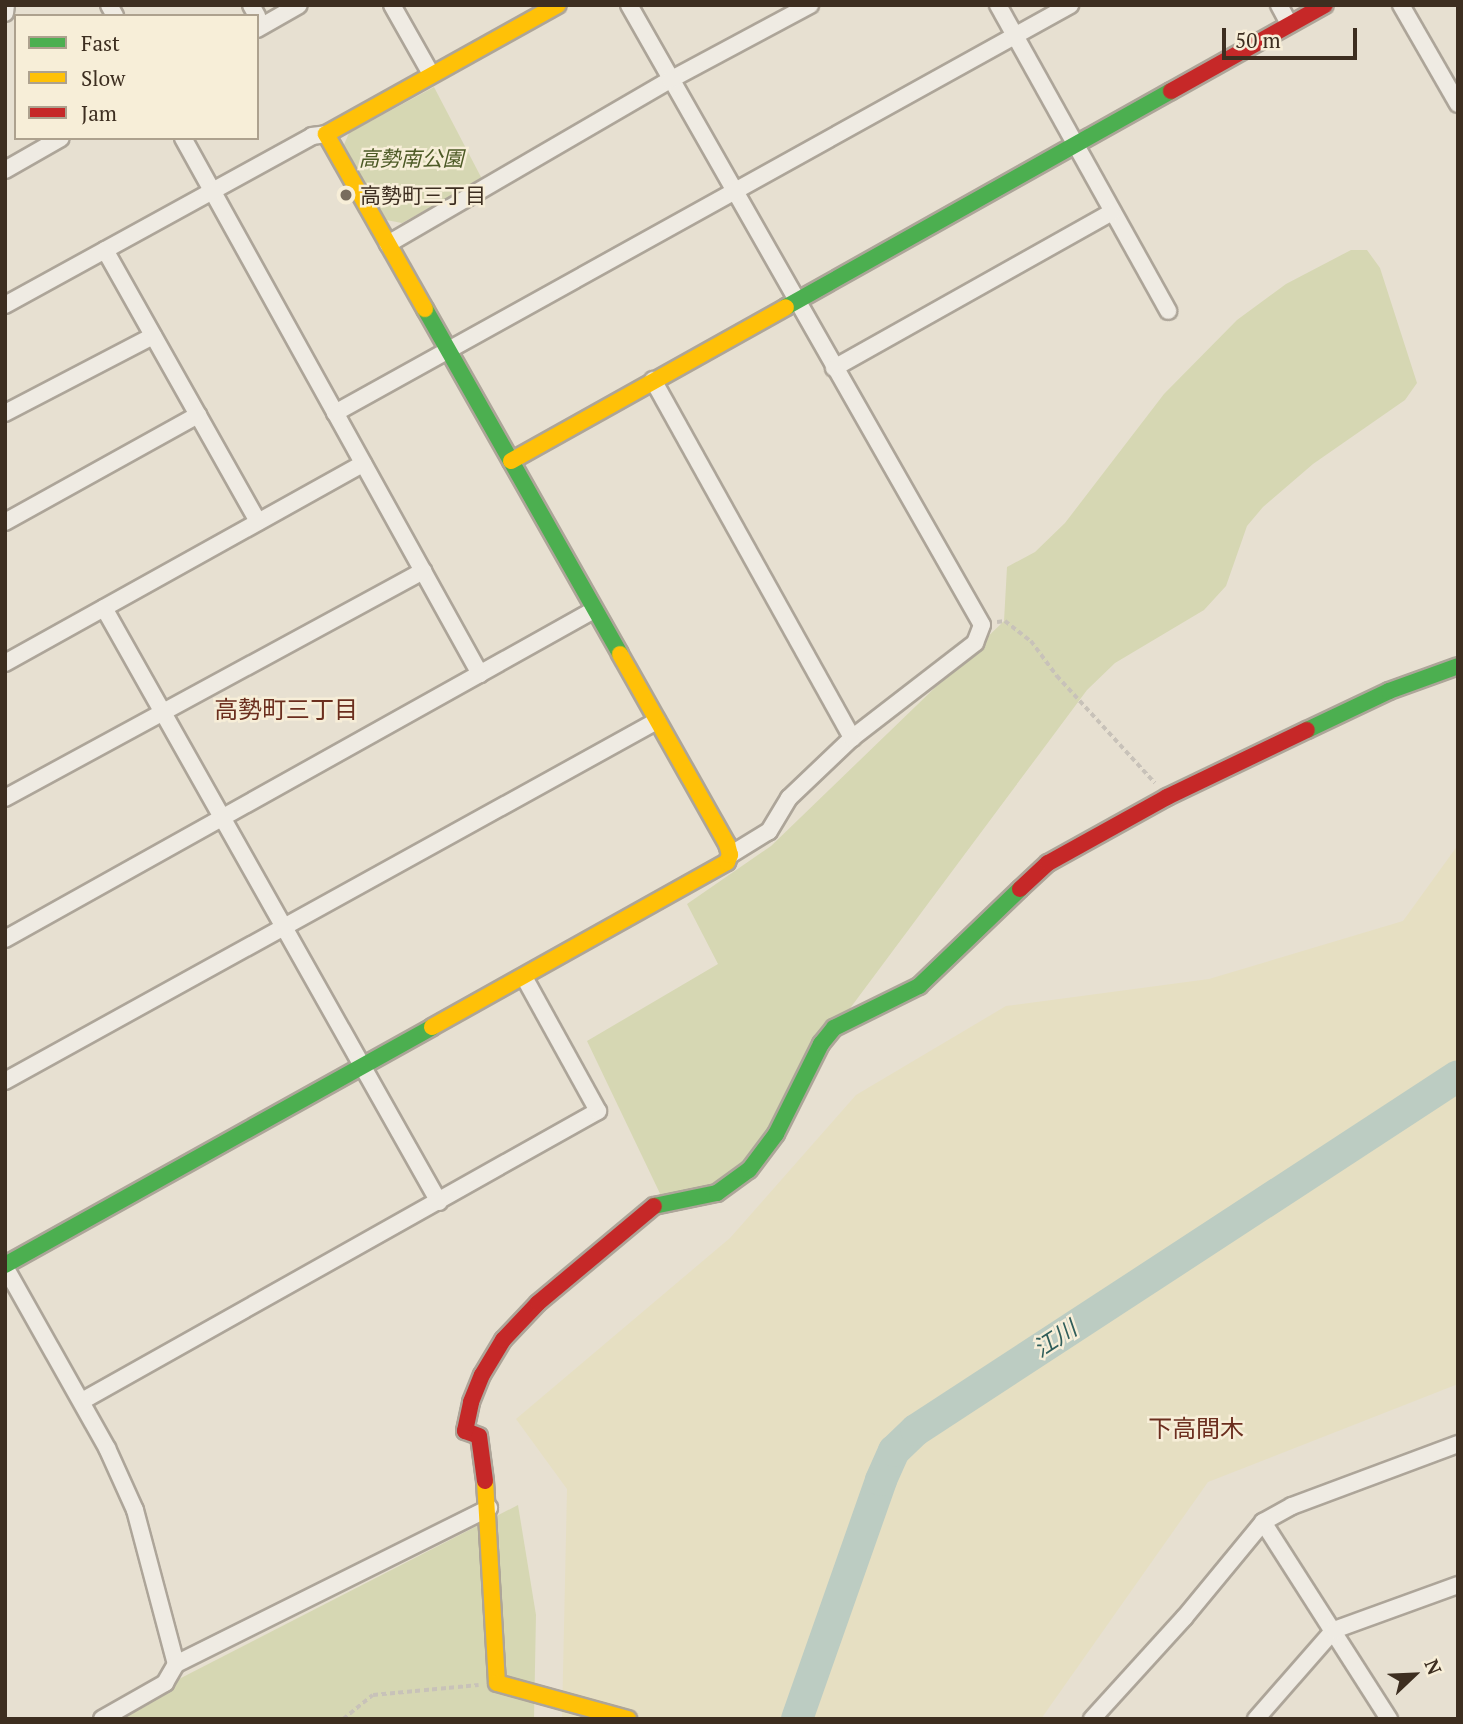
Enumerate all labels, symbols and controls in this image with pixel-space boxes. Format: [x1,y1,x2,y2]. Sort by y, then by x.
legend [14,14,259,140]
scale bar [1225,14,1360,58]
text: 50 m [1235,26,1281,54]
text: Fast [81,29,120,57]
text: Slow [81,64,125,92]
text: Jam [81,99,117,127]
park label: 高勢南公園 [359,145,463,171]
place label: 高勢町三丁目 [360,182,486,208]
marker: 高勢町三丁目 [338,187,354,203]
district label: 高勢町三丁目 [214,696,358,724]
water label: 江川 [1028,1315,1082,1363]
district label: 下高間木 [1148,1415,1244,1443]
north arrow [1379,1640,1449,1710]
text: N [1419,1655,1448,1678]

